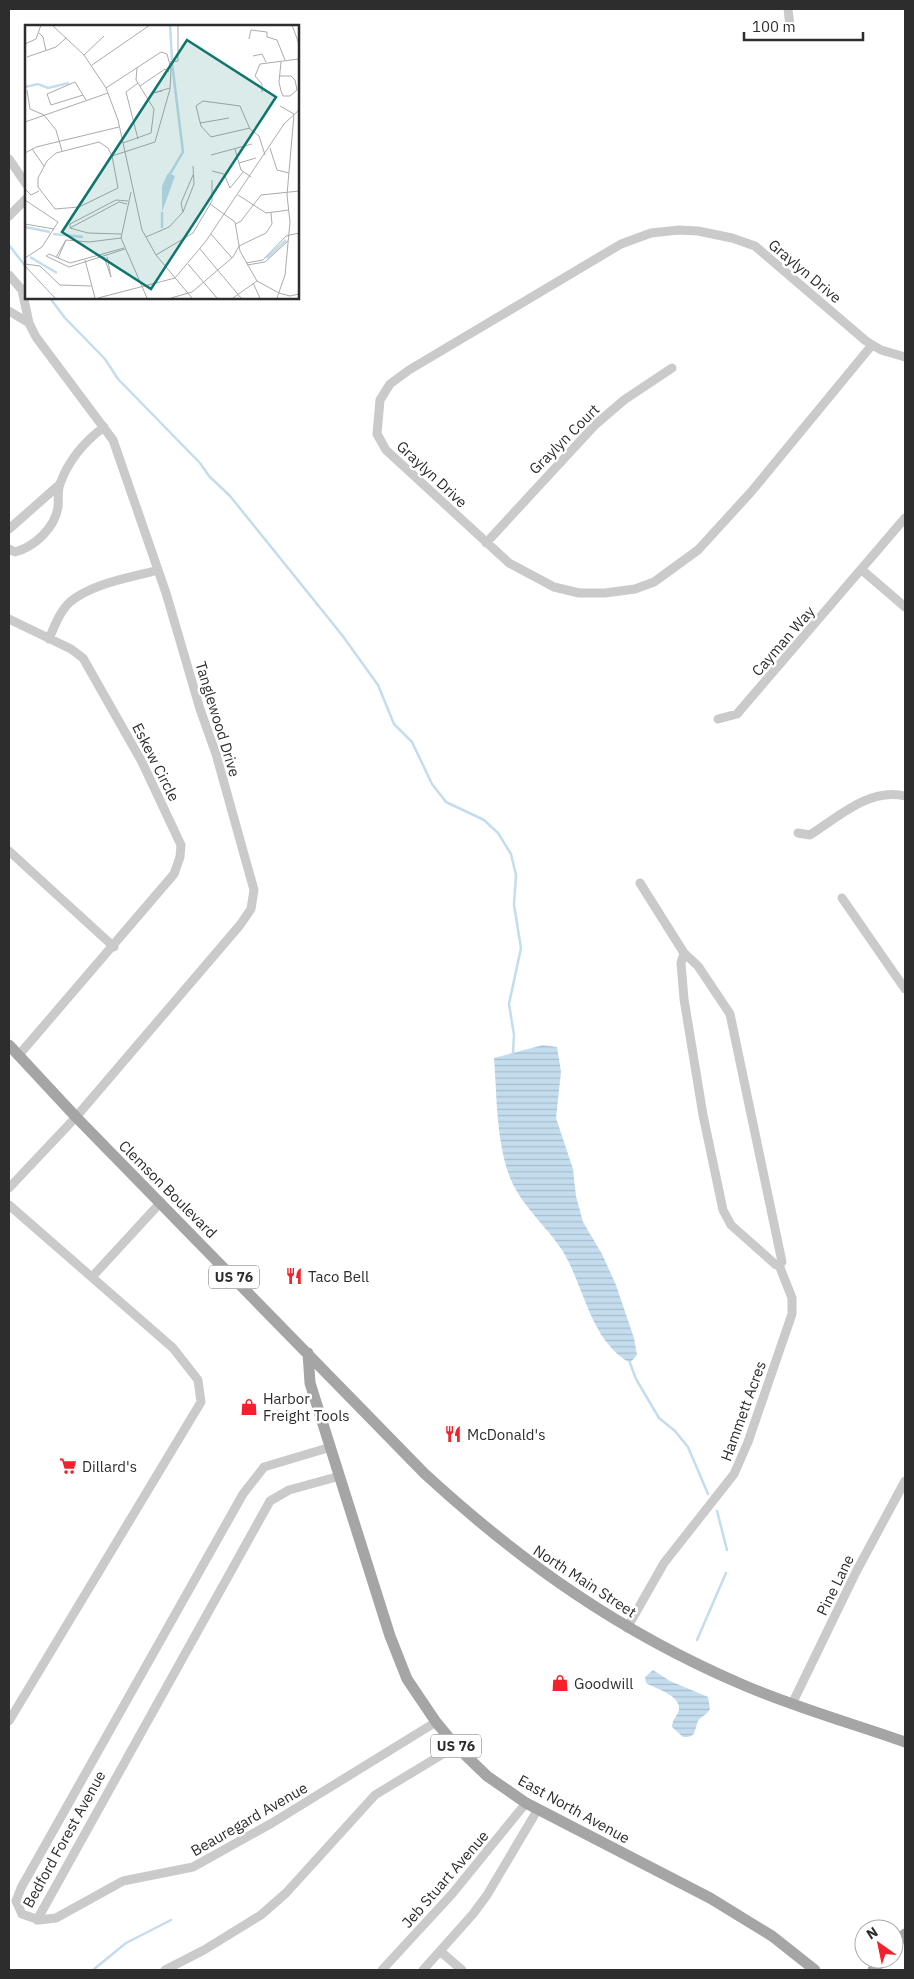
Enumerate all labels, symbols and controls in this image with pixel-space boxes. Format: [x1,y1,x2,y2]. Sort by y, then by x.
scale bar [744,10,863,42]
text: 100 m [752,17,796,36]
inset map [25,25,299,299]
street label: Graylyn Drive [765,235,845,307]
street label: Graylyn Court [525,400,603,478]
street label: Graylyn Drive [393,437,471,511]
street label: Cayman Way [747,602,819,680]
street label: Tanglewood Drive [191,659,245,779]
street label: Eskew Circle [128,720,184,804]
street label: Clemson Boulevard [115,1136,221,1242]
road number: US 76 [209,1266,259,1288]
restaurant icon: Taco Bell [284,1266,304,1286]
place label: Taco Bell [308,1267,369,1286]
street label: Hammett Acres [716,1358,770,1464]
place label: Harbor Freight Tools [263,1389,350,1425]
shop icon: Harbor Freight Tools [239,1397,259,1417]
restaurant icon: McDonald's [443,1424,463,1444]
place label: McDonald's [467,1425,545,1444]
supermarket icon: Dillard's [58,1456,78,1476]
place label: Dillard's [82,1457,137,1476]
street label: North Main Street [530,1541,640,1621]
street label: Pine Lane [812,1551,858,1619]
shop icon: Goodwill [550,1673,570,1693]
place label: Goodwill [574,1674,633,1693]
road number: US 76 [431,1734,481,1758]
street label: Bedford Forest Avenue [18,1767,110,1911]
street label: East North Avenue [515,1770,633,1848]
street label: Beauregard Avenue [187,1778,311,1860]
street label: Jeb Stuart Avenue [397,1826,493,1932]
north arrow [854,1919,904,1969]
text: N [863,1923,881,1943]

